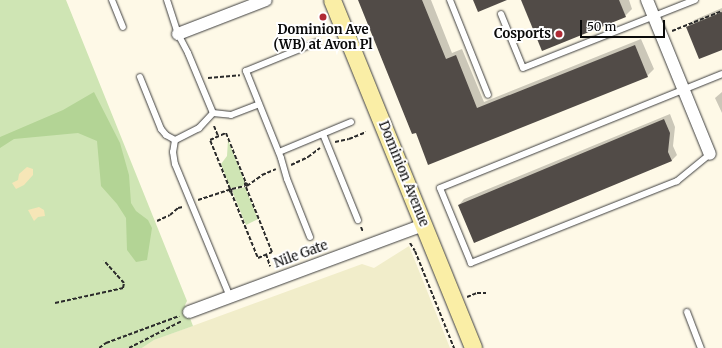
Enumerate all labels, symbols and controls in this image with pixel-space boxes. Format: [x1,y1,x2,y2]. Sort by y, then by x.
marker: Dominion Ave (WB) at Avon Pl [318,12,328,22]
scale bar [582,12,667,38]
text: 50 m [587,19,616,34]
place label: Dominion Ave (WB) at Avon Pl [274,23,372,54]
place label: Cosports [494,26,551,42]
marker: Cosports [554,29,564,39]
street label: Dominion Avenue [375,119,431,229]
street label: Nile Gate [272,238,330,272]

